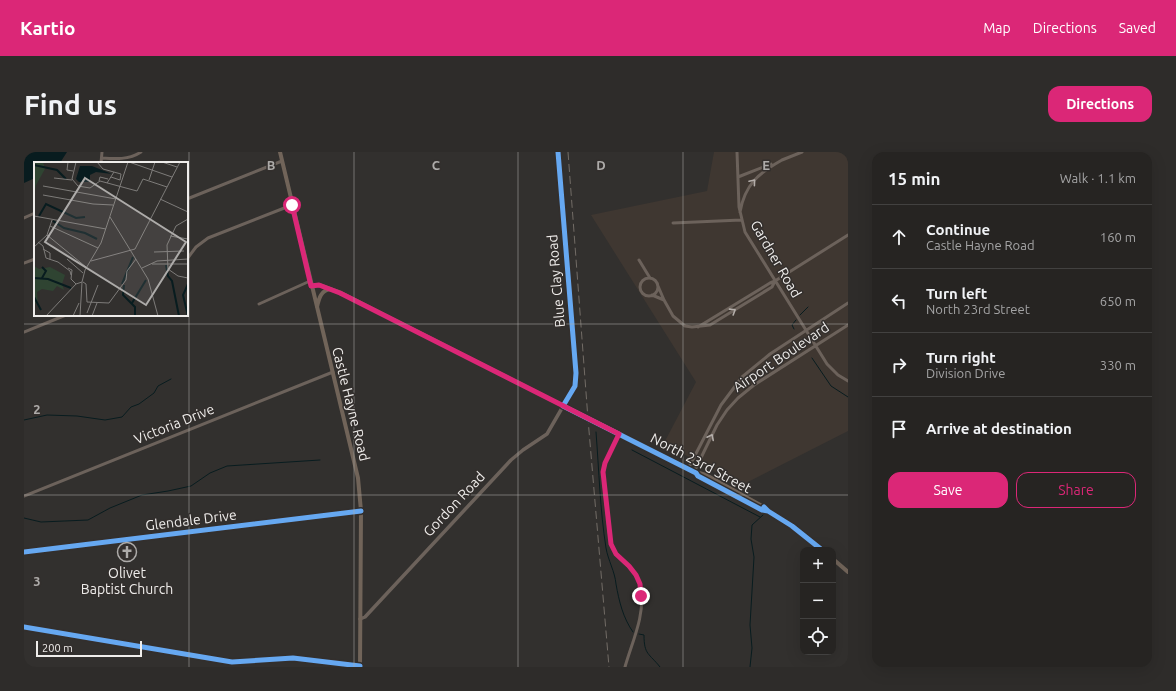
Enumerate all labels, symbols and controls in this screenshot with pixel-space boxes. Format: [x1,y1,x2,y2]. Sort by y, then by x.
text: Kartio [20,17,76,39]
text: Map [983,20,1011,36]
text: Directions [1033,20,1097,36]
text: Saved [1119,20,1156,36]
button: Directions [1048,86,1152,122]
text: Find us [24,89,117,120]
text: B [267,158,276,172]
text: C [432,158,441,172]
text: D [596,158,606,172]
text: E [762,158,770,172]
inset map [34,162,188,316]
text: 15 min [888,169,941,188]
text: Walk · 1.1 km [1060,171,1136,185]
one-way arrow [748,179,755,186]
route start [283,196,301,214]
street label: Gardner Road [747,218,805,300]
text: Continue [926,221,990,238]
icon: ahead [888,226,910,248]
text: 160 m [1100,230,1136,244]
street label: Blue Clay Road [544,234,568,328]
text: Castle Hayne Road [926,238,1035,252]
text: Turn left [926,285,987,302]
icon: left [888,290,910,312]
text: 650 m [1100,294,1136,308]
text: North 23rd Street [926,302,1030,316]
one-way arrow [729,308,736,316]
street label: Airport Boulevard [730,319,832,395]
street label: Castle Hayne Road [329,345,373,463]
text: Turn right [926,349,996,366]
icon: right [888,354,910,376]
text: 330 m [1100,358,1136,372]
text: Division Drive [926,366,1005,380]
street label: Victoria Drive [132,401,216,447]
text: 2 [33,402,41,416]
icon: arrive [888,418,910,440]
text: Arrive at destination [926,420,1072,437]
street label: North 23rd Street [648,430,755,497]
one-way arrow [707,434,714,441]
street label: Gordon Road [420,468,488,540]
button: Save [888,472,1008,508]
button: Share [1016,472,1136,508]
street label: Glendale Drive [144,506,238,534]
church icon: Olivet Baptist Church [116,541,138,563]
map controls [800,547,836,655]
button: + [800,547,836,583]
place label: Olivet Baptist Church [81,565,173,597]
text: 3 [33,574,41,588]
button: − [800,583,836,619]
route end [632,587,650,605]
button: locate [800,619,836,655]
scale bar [36,639,142,658]
text: 200 m [42,642,73,654]

